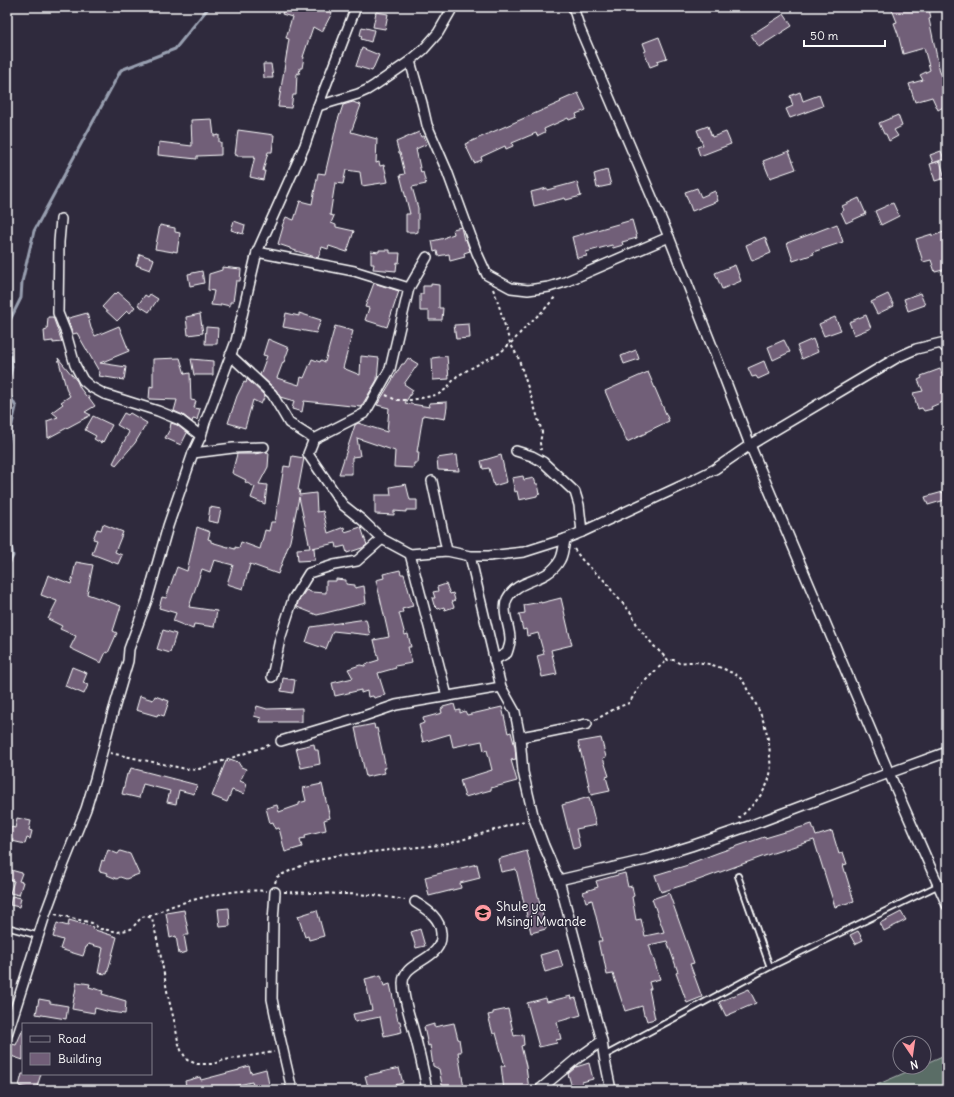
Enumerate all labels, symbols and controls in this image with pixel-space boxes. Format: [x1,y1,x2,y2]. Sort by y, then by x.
scale bar [804,22,885,48]
text: 50 m [810,28,839,43]
place label: Shule ya Msingi Mwande [496,898,586,930]
school or university icon: Shule ya Msingi Mwande [473,903,493,923]
legend [22,1023,152,1075]
text: Road [58,1031,86,1046]
north arrow [892,1035,932,1075]
text: Building [58,1051,102,1066]
text: N [909,1057,920,1072]

